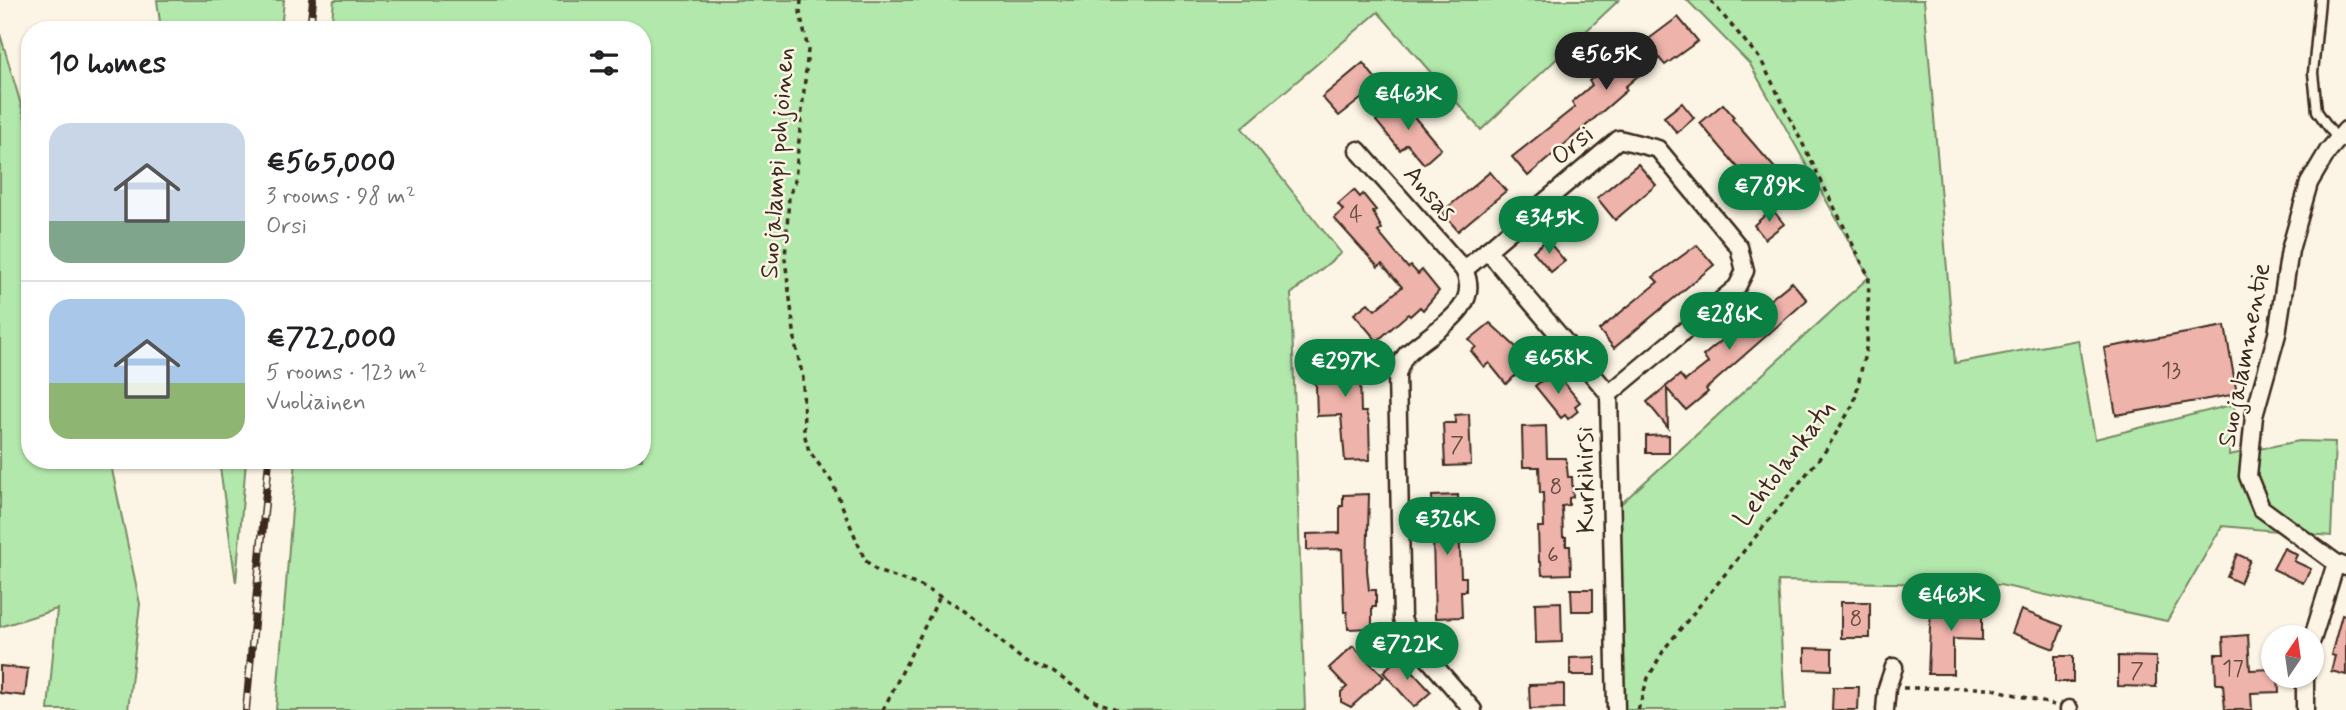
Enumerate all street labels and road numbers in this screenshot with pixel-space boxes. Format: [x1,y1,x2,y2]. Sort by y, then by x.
street label: Suojalampi pohjoinen [753,46,803,280]
street label: Orsi [1544,118,1602,174]
street label: Ansas [1395,158,1463,230]
street label: Suojalammentie [2210,260,2280,450]
street label: Lehtolankatu [1726,394,1844,534]
street label: Kurkihirsi [1568,426,1604,534]

